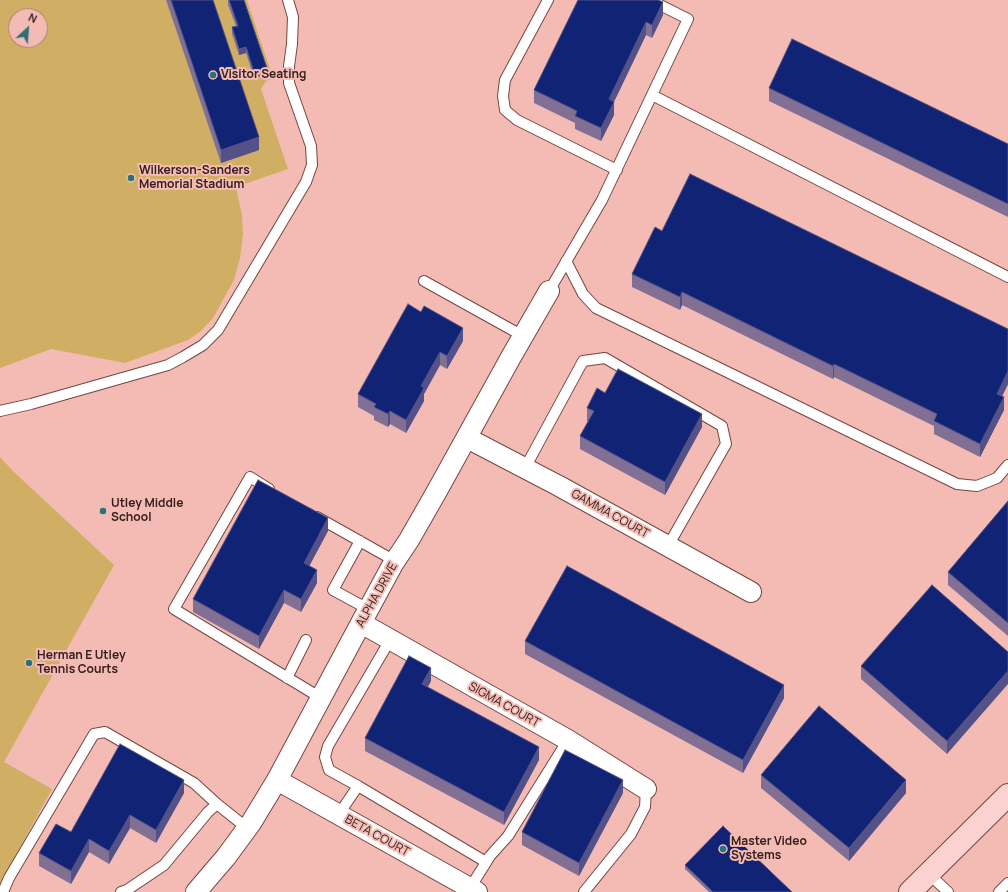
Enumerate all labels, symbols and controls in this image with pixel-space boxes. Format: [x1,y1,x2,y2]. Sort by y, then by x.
north arrow [8,8,48,48]
text: N [26,9,40,26]
place label: Visitor Seating [221,68,307,82]
marker: Visitor Seating [208,70,218,80]
place label: Wilkerson-Sanders Memorial Stadium [139,164,250,192]
marker: Wilkerson-Sanders Memorial Stadium [126,173,136,183]
street label: GAMMA COURT [569,487,651,541]
place label: Utley Middle School [111,497,183,525]
marker: Utley Middle School [98,506,108,516]
street label: ALPHA DRIVE [353,560,401,630]
place label: Herman E Utley Tennis Courts [37,649,126,677]
marker: Herman E Utley Tennis Courts [24,658,34,668]
street label: SIGMA COURT [466,680,542,730]
street label: BETA COURT [342,812,412,860]
place label: Master Video Systems [731,835,807,863]
marker: Master Video Systems [718,844,728,854]

